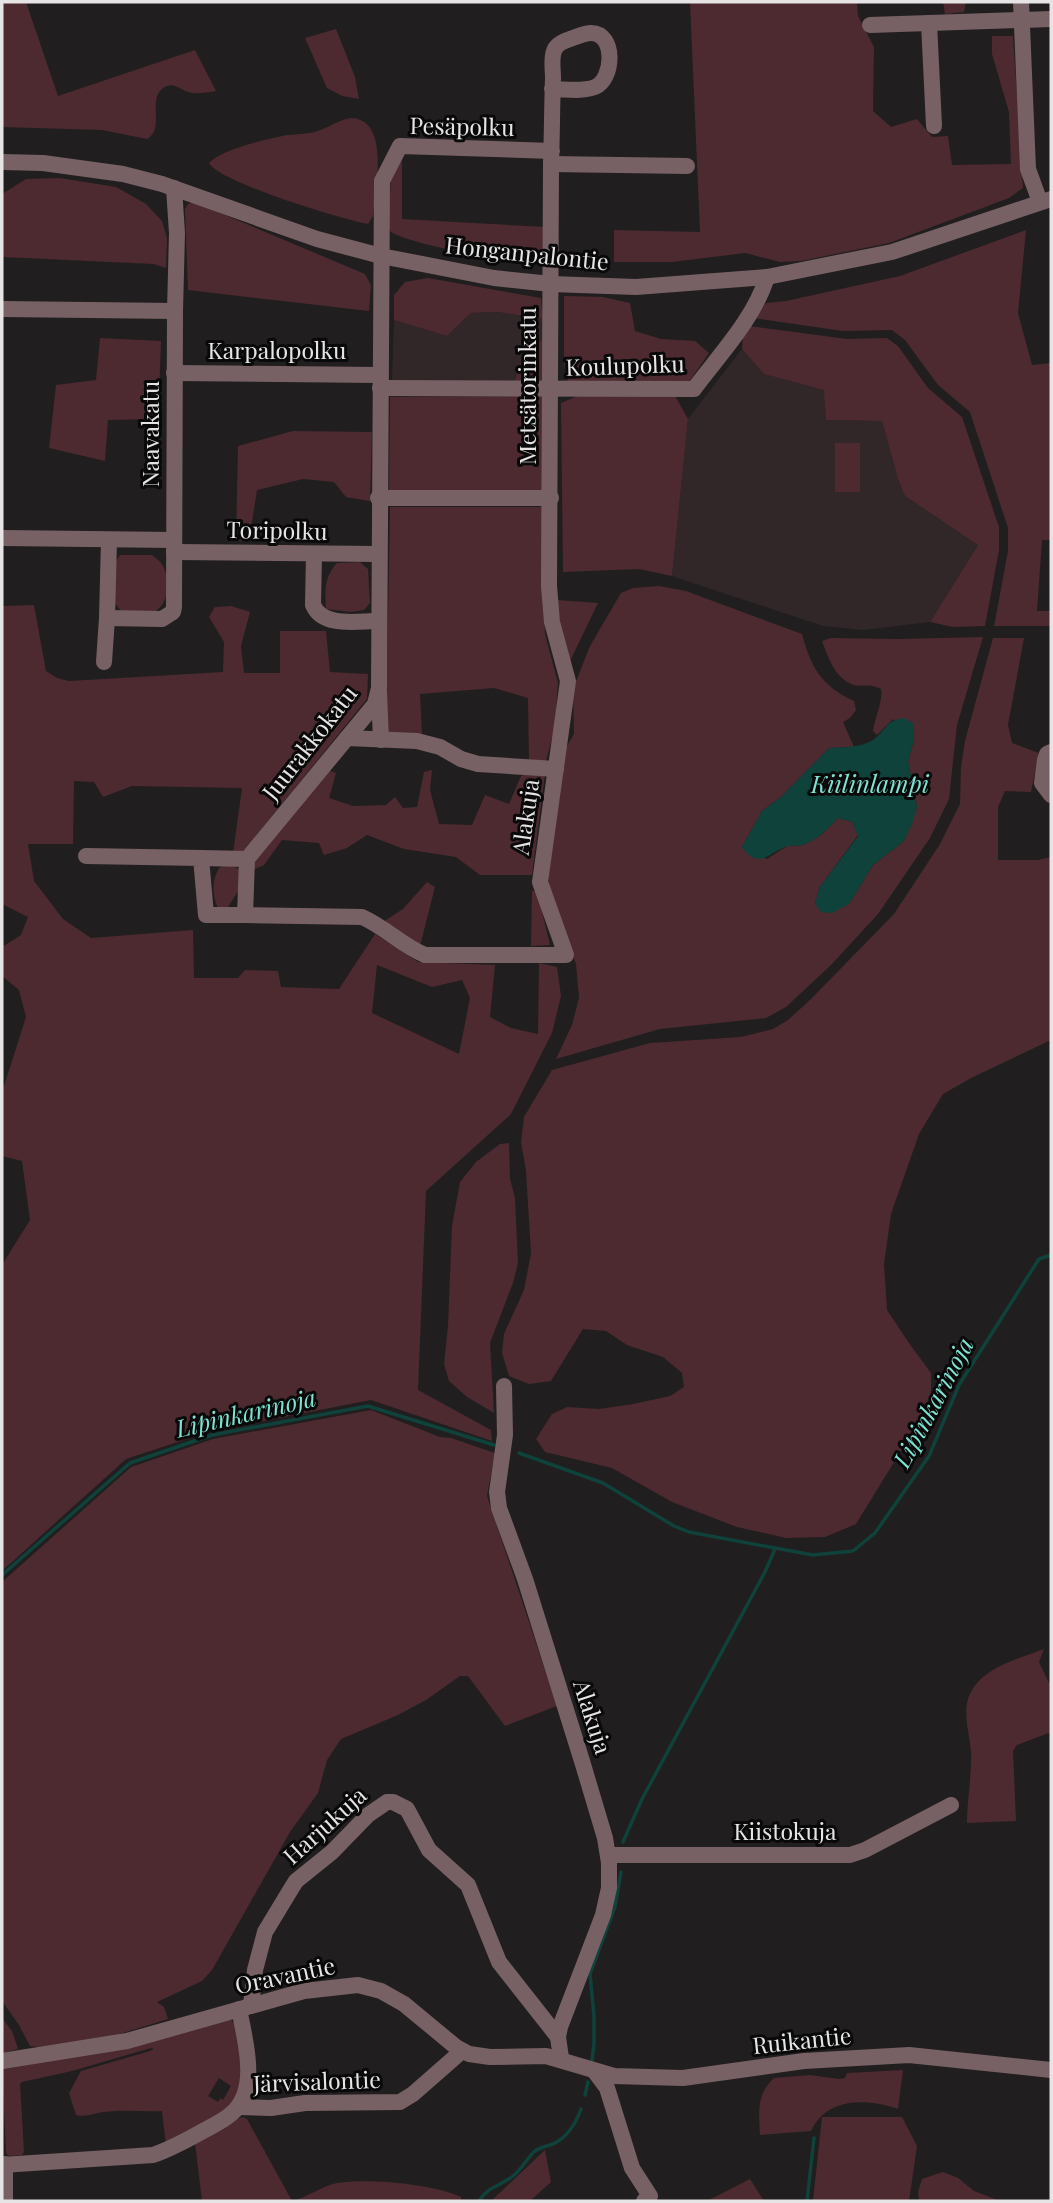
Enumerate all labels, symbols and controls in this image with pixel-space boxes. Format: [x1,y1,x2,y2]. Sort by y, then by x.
street label: Pesäpolku [409,109,515,142]
street label: Honganpalontie [444,229,610,277]
street label: Metsätorinkatu [511,307,542,465]
street label: Karpalopolku [208,334,346,365]
street label: Koulupolku [565,347,685,382]
street label: Naavakatu [134,381,165,487]
street label: Toripolku [226,513,328,546]
street label: Juurakkokatu [254,678,363,807]
water label: Kiilinlampi [810,767,930,799]
street label: Alakuja [504,776,545,858]
water label: Lipinkarinoja [884,1331,980,1474]
water label: Lipinkarinoja [171,1380,319,1444]
street label: Alakuja [567,1675,620,1758]
street label: Harjukuja [276,1779,373,1871]
street label: Kiistokuja [734,1815,837,1846]
street label: Oravantie [232,1949,338,2000]
street label: Ruikantie [751,2019,853,2060]
street label: Järvisalontie [252,2063,381,2098]

